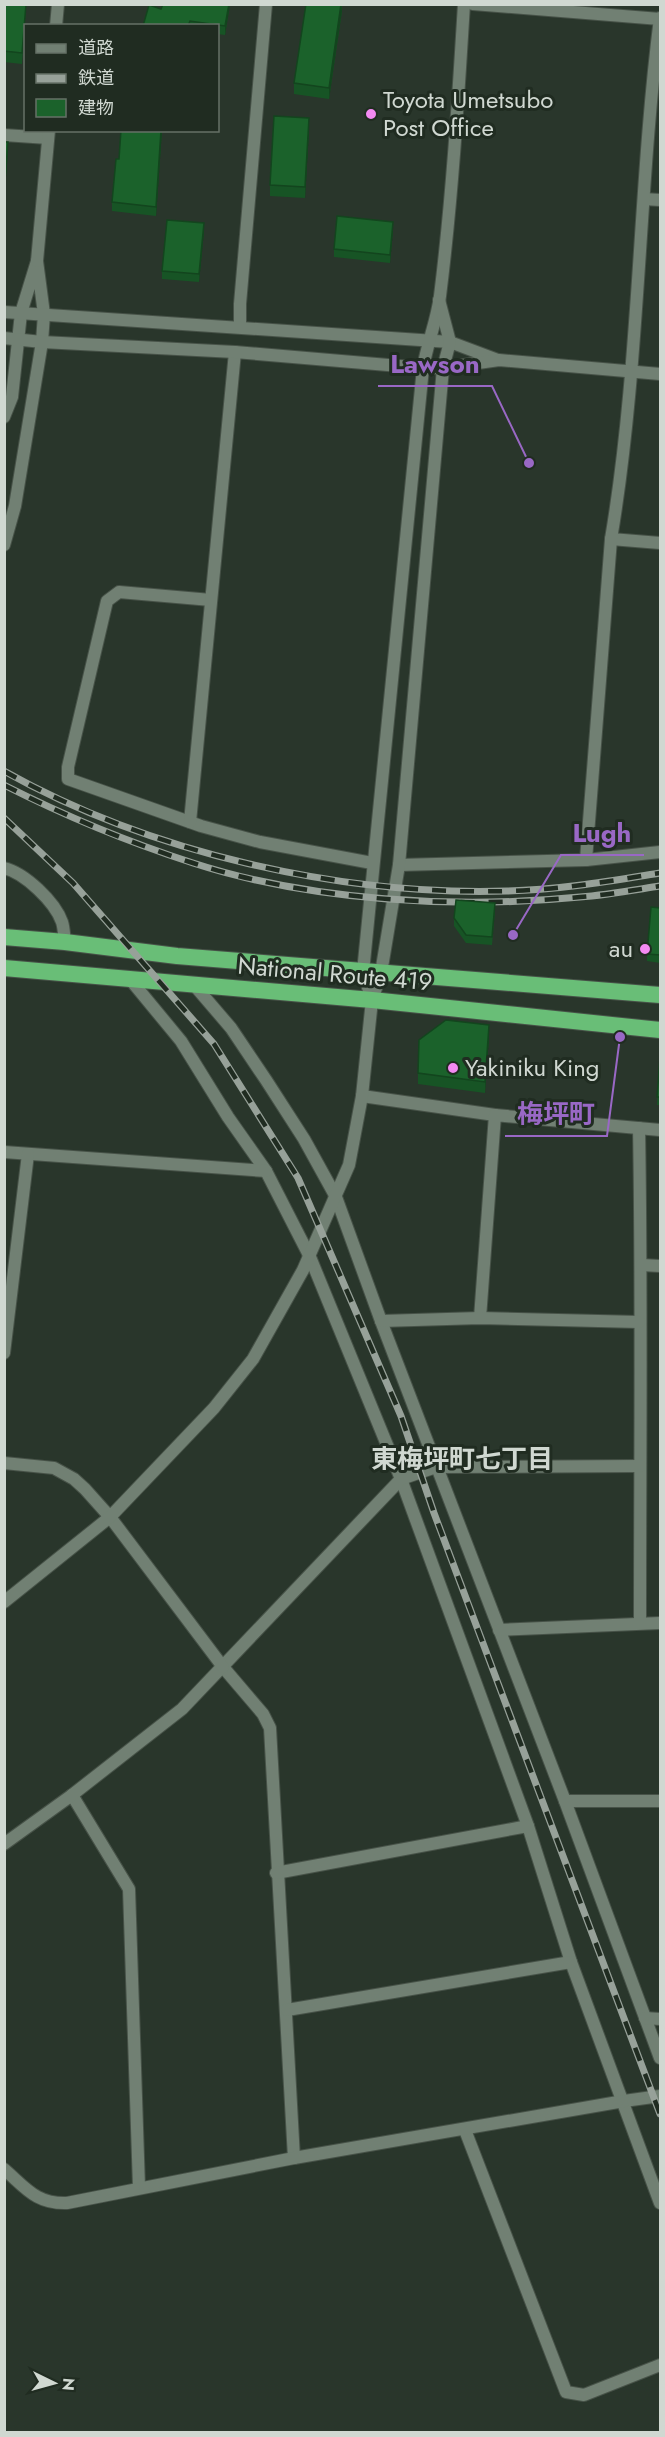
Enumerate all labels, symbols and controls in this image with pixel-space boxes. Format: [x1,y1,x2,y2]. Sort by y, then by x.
legend [24,24,219,132]
text: 道路 [78,35,114,61]
text: 鉄道 [78,65,114,91]
place label: Toyota Umetsubo Post Office [383,82,553,145]
text: 建物 [78,95,114,121]
marker: Toyota Umetsubo Post Office [364,107,378,121]
callout: Lawson [378,342,492,386]
text: Lawson [390,345,480,383]
callout: Lugh [561,811,644,855]
text: Lugh [573,814,631,852]
place label: au [609,931,633,966]
marker: au [638,942,652,956]
street label: National Route 419 [236,948,434,999]
place label: Yakiniku King [465,1050,599,1085]
marker: Yakiniku King [446,1061,460,1075]
callout: 梅坪町 [505,1092,607,1136]
text: 梅坪町 [517,1095,595,1133]
district label: 東梅坪町七丁目 [371,1440,553,1478]
north arrow [24,2353,84,2413]
text: N [56,2377,80,2392]

